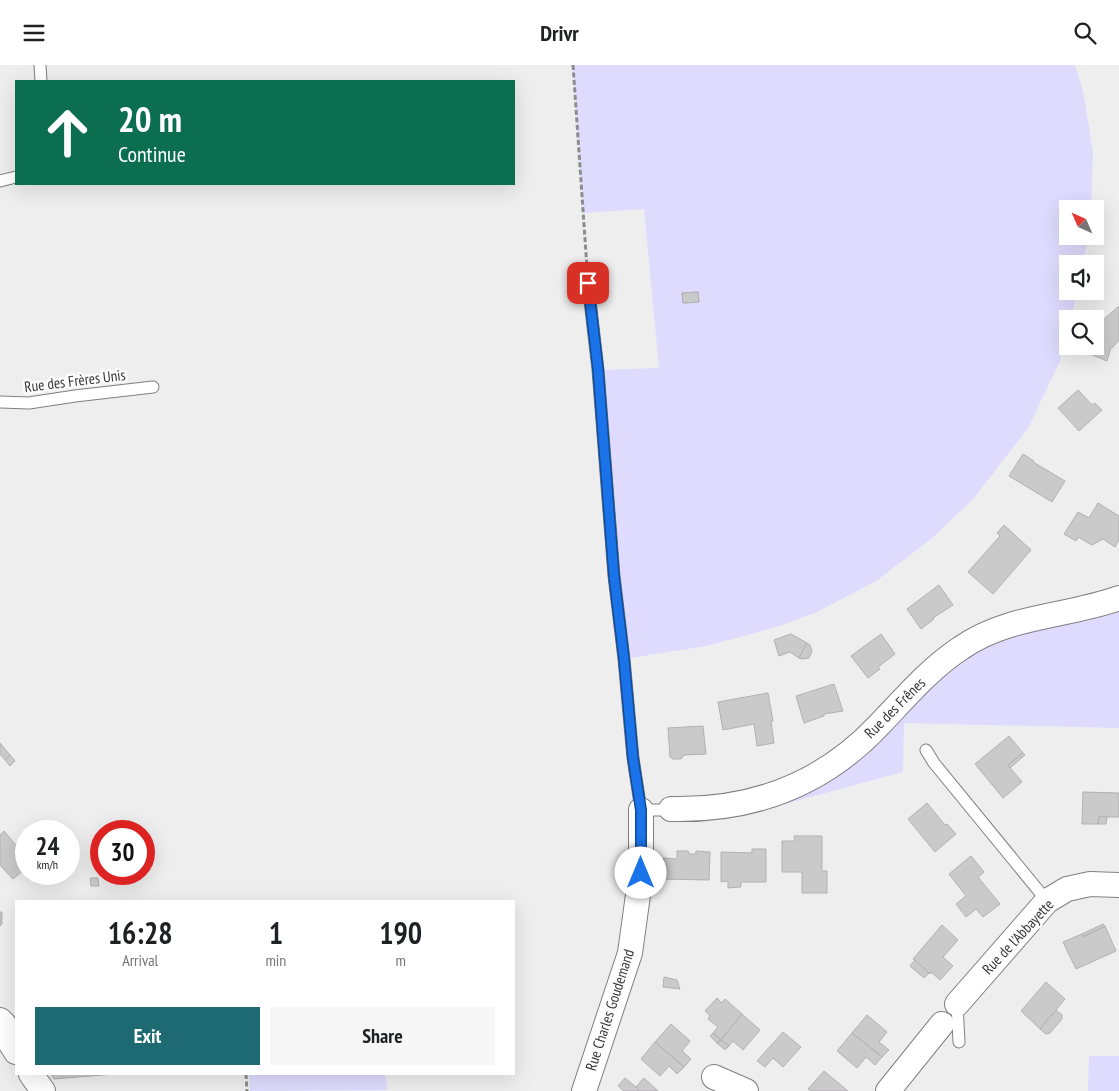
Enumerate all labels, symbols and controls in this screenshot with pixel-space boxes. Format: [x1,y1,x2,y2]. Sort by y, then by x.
icon: menu [20,19,48,47]
text: Drivr [540,19,579,47]
icon: search [1071,19,1099,47]
text: 20 m [118,96,182,142]
icon: ahead [35,100,100,165]
text: Continue [118,140,186,168]
north arrow [1059,200,1104,245]
map controls [1059,200,1104,355]
button: sound [1059,255,1104,300]
pin [567,262,609,304]
icon: arrive [574,269,602,297]
button: search [1059,310,1104,355]
street label: Rue des Frères Unis [23,365,127,396]
street label: Rue des Frênes [860,673,929,742]
speed limit sign: 30 [90,820,155,885]
text: 24 [36,830,59,862]
position arrow [614,846,666,898]
text: km/h [37,857,58,872]
street label: Rue de l'Abbayette [978,895,1057,978]
text: 16:28 [108,913,173,952]
text: 1 [269,913,283,952]
text: 190 [379,913,422,952]
street label: Rue Charles Goudemand [581,947,638,1073]
text: Arrival [122,950,158,970]
text: min [265,950,286,970]
text: m [395,950,406,970]
button: Exit [35,1007,260,1065]
button: Share [270,1007,495,1065]

